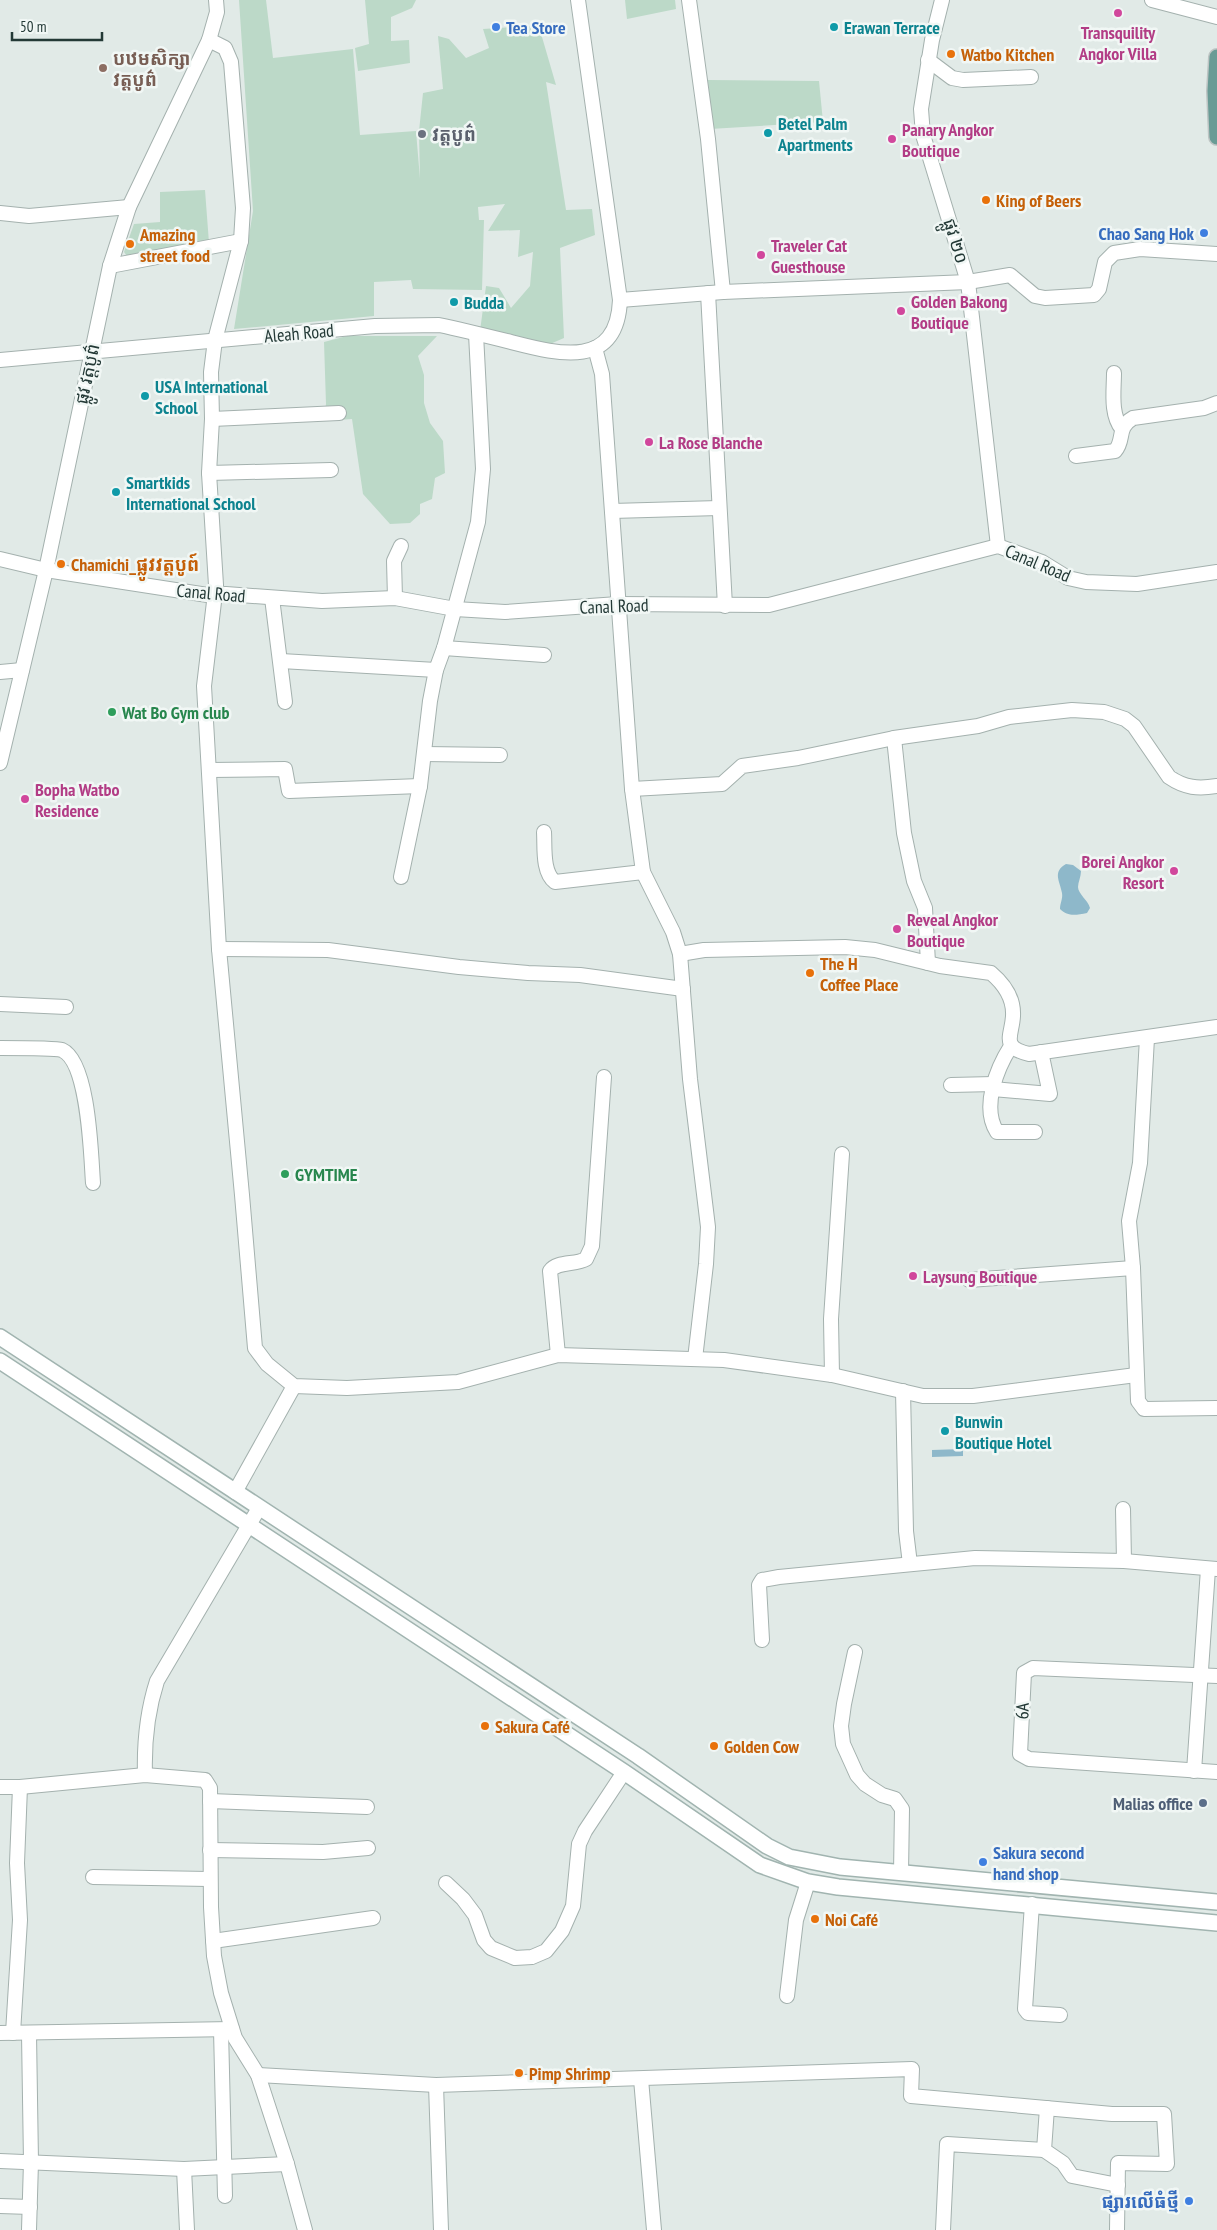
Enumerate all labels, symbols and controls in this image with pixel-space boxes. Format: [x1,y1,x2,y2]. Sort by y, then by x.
marker: Transquility Angkor Villa [1112,7,1124,19]
scale bar [12,10,102,42]
place label: Tea Store [506,16,566,39]
place label: Erawan Terrace [844,16,940,39]
text: 50 m [20,17,46,36]
marker: Tea Store [490,21,502,33]
marker: Erawan Terrace [828,21,840,33]
place label: Transquility Angkor Villa [1078,21,1157,65]
place label: Watbo Kitchen [960,43,1054,66]
place label: បឋមសិក្សា វត្តបូព៌ [113,47,190,91]
marker: Watbo Kitchen [945,48,957,60]
marker: បឋមសិក្សា វត្តបូព៌ [97,62,109,74]
place label: Betel Palm Apartments [777,112,853,156]
place label: Panary Angkor Boutique [902,118,994,162]
place label: វត្តបូព៌ [432,123,476,146]
marker: Betel Palm Apartments [762,127,774,139]
marker: វត្តបូព៌ [416,128,428,140]
marker: Panary Angkor Boutique [886,133,898,145]
place label: King of Beers [996,189,1081,212]
marker: King of Beers [980,194,992,206]
street label: ផ្លូវ ២០ [933,216,974,268]
place label: Chao Sang Hok [1098,222,1195,245]
place label: Amazing street food [139,223,210,267]
marker: Chao Sang Hok [1198,227,1210,239]
place label: Traveler Cat Guesthouse [771,234,848,278]
marker: Amazing street food [124,238,136,250]
marker: Traveler Cat Guesthouse [755,249,767,261]
place label: Golden Bakong Boutique [911,290,1007,334]
place label: Budda [464,291,504,314]
marker: Budda [448,296,460,308]
marker: Golden Bakong Boutique [895,305,907,317]
street label: Aleah Road [263,319,335,347]
street label: ផ្លូវ វត្តបូព៌ [69,342,110,407]
place label: USA International School [155,375,268,419]
marker: USA International School [139,390,151,402]
place label: La Rose Blanche [659,431,763,454]
marker: La Rose Blanche [643,436,655,448]
place label: Smartkids International School [126,471,256,515]
marker: Smartkids International School [110,486,122,498]
street label: Canal Road [1002,539,1074,587]
place label: Chamichi_ផ្លូវវត្តបូព៍ [71,553,199,581]
marker: Chamichi_ផ្លូវវត្តបូព៍ [55,558,67,570]
street label: Canal Road [176,579,246,607]
street label: Canal Road [579,593,649,619]
place label: Wat Bo Gym club [121,701,229,724]
marker: Wat Bo Gym club [106,706,118,718]
place label: Bopha Watbo Residence [35,778,120,822]
marker: Bopha Watbo Residence [19,793,31,805]
place label: Borei Angkor Resort [1081,850,1165,894]
marker: Borei Angkor Resort [1168,865,1180,877]
place label: Reveal Angkor Boutique [907,908,999,952]
marker: Reveal Angkor Boutique [891,923,903,935]
place label: The H Coffee Place [820,952,899,996]
marker: The H Coffee Place [804,967,816,979]
place label: GYMTIME [295,1163,358,1186]
marker: GYMTIME [279,1168,291,1180]
place label: Laysung Boutique [923,1265,1037,1288]
marker: Laysung Boutique [907,1270,919,1282]
place label: Bunwin Boutique Hotel [955,1410,1052,1454]
marker: Bunwin Boutique Hotel [939,1425,951,1437]
street label: 6A [1010,1702,1034,1720]
place label: Sakura Café [495,1715,570,1738]
marker: Sakura Café [479,1720,491,1732]
place label: Golden Cow [724,1735,799,1758]
marker: Golden Cow [708,1740,720,1752]
place label: Malias office [1113,1792,1193,1815]
marker: Malias office [1197,1797,1209,1809]
place label: Sakura second hand shop [993,1841,1084,1885]
marker: Sakura second hand shop [977,1856,989,1868]
place label: Noi Café [825,1908,879,1931]
marker: Noi Café [809,1913,821,1925]
place label: Pimp Shrimp [529,2062,611,2085]
marker: Pimp Shrimp [513,2067,525,2079]
place label: ផ្សារលើធំថ្មី [1101,2190,1179,2213]
marker: ផ្សារលើធំថ្មី [1183,2195,1195,2207]

